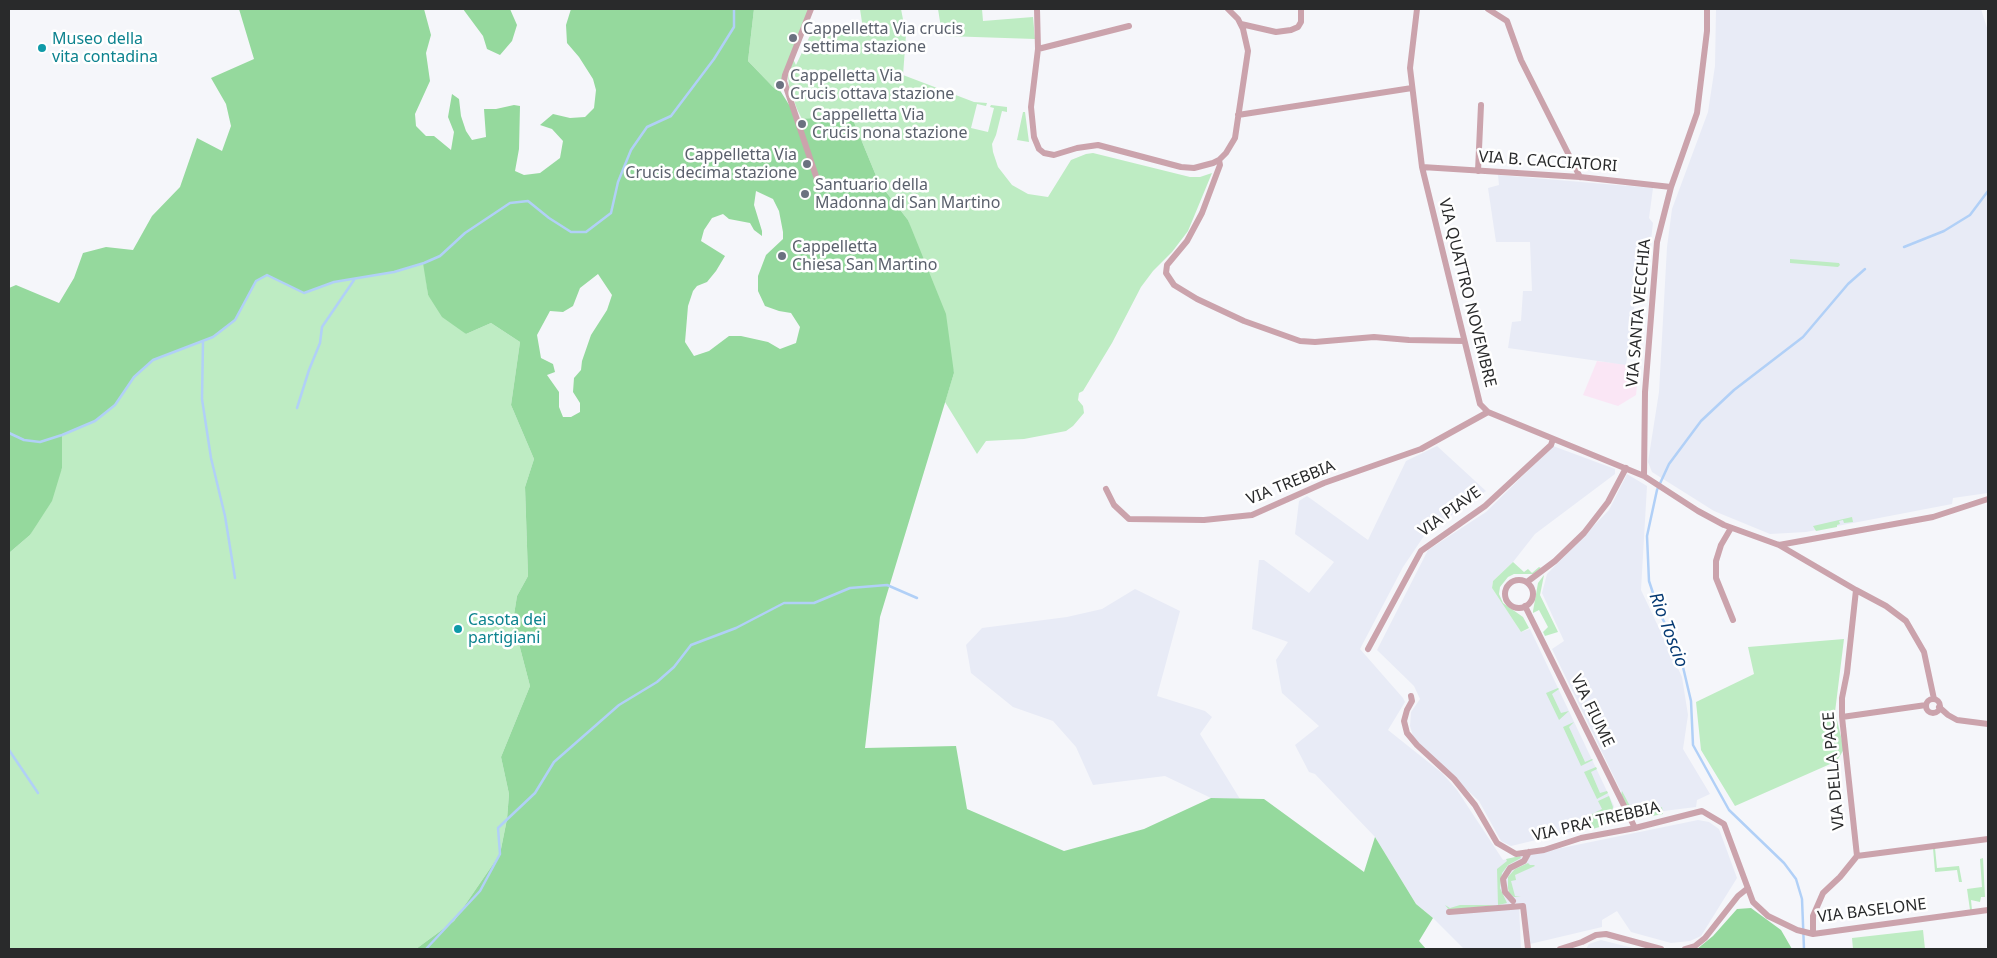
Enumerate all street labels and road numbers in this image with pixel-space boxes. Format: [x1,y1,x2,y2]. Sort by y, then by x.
street label: VIA B. CACCIATORI [1478,148,1618,176]
street label: VIA QUATTRO NOVEMBRE [1434,197,1500,389]
street label: VIA SANTA VECCHIA [1623,238,1655,388]
street label: VIA TREBBIA [1244,457,1338,509]
street label: VIA PIAVE [1415,483,1485,541]
street label: VIA FIUME [1566,672,1618,750]
street label: VIA DELLA PACE [1819,711,1849,831]
street label: VIA PRA' TREBBIA [1530,798,1662,846]
street label: VIA BASELONE [1817,895,1927,927]

